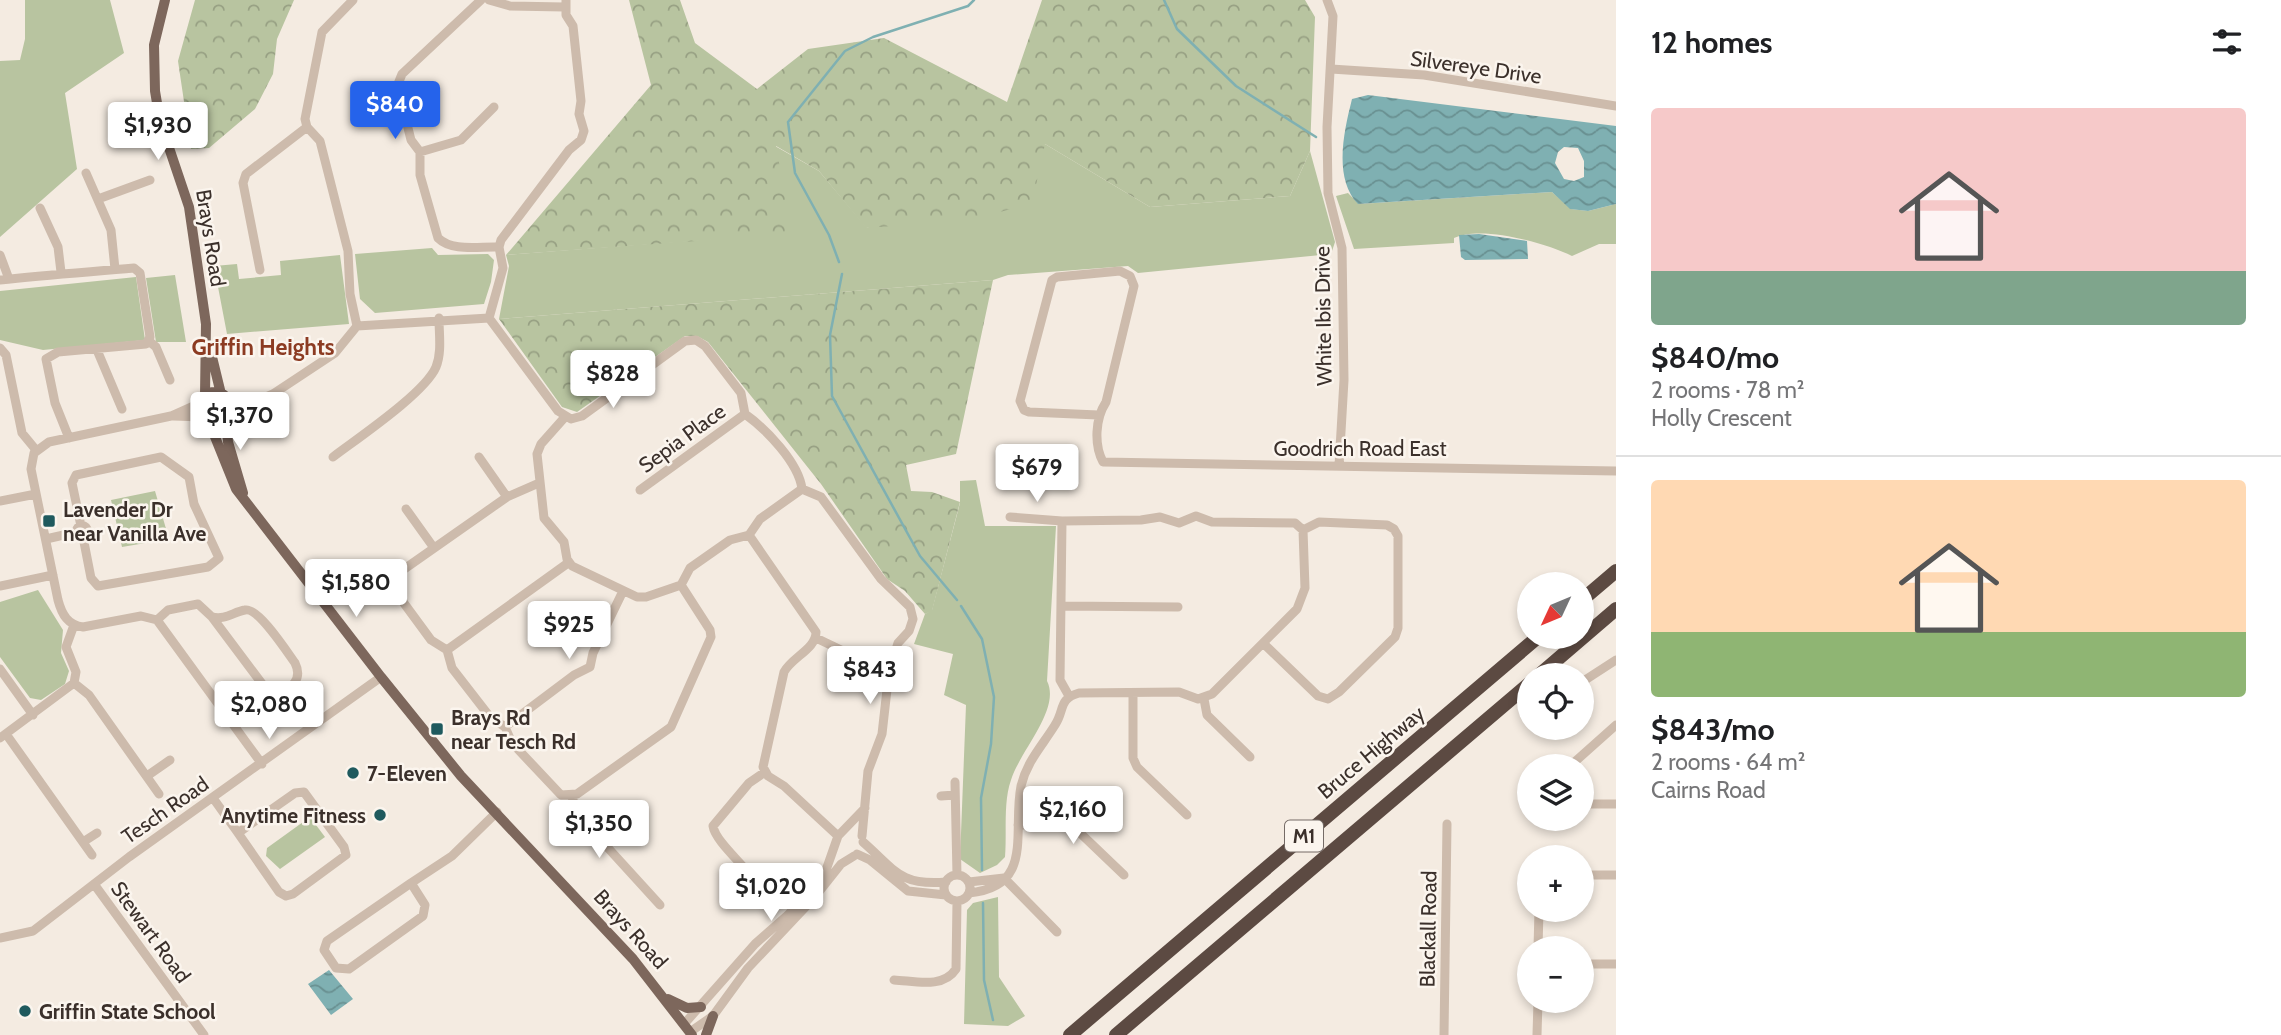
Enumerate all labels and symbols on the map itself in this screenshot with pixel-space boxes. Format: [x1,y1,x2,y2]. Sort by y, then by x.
street label: Silvereye Drive [1409,45,1543,89]
pin: $840 [354,82,436,141]
pin: $1,930 [101,102,215,162]
street label: Brays Road [191,188,231,288]
street label: White Ibis Drive [1309,246,1337,386]
district label: Griffin Heights [191,333,335,361]
pin: $828 [572,350,654,410]
pin: $1,370 [183,392,297,452]
street label: Sepia Place [634,398,730,478]
street label: Goodrich Road East [1273,436,1447,461]
pin: $679 [996,444,1078,504]
place label: Lavender Dr near Vanilla Ave [63,497,207,546]
marker: Lavender Dr near Vanilla Ave [41,513,57,529]
pin: $1,580 [299,560,413,619]
north arrow [1517,572,1594,649]
pin: $925 [528,602,610,661]
pin: $843 [829,646,911,706]
pin: $2,080 [212,682,326,741]
street label: Bruce Highway [1313,700,1430,804]
place label: Brays Rd near Tesch Rd [451,705,576,754]
marker: Brays Rd near Tesch Rd [429,721,445,737]
place label: 7-Eleven [367,761,447,786]
marker: 7-Eleven [345,765,361,781]
street label: Tesch Road [117,771,213,849]
pin: $2,160 [1016,786,1130,846]
pin: $1,350 [542,800,656,860]
place label: Anytime Fitness [221,803,366,828]
marker: Anytime Fitness [372,807,388,823]
road number: M1 [1285,820,1323,852]
pin: $1,020 [714,864,828,923]
street label: Blackall Road [1414,871,1442,987]
street label: Stewart Road [106,877,196,987]
street label: Brays Road [589,884,673,974]
place label: Griffin State School [39,999,216,1024]
marker: Griffin State School [17,1003,33,1019]

